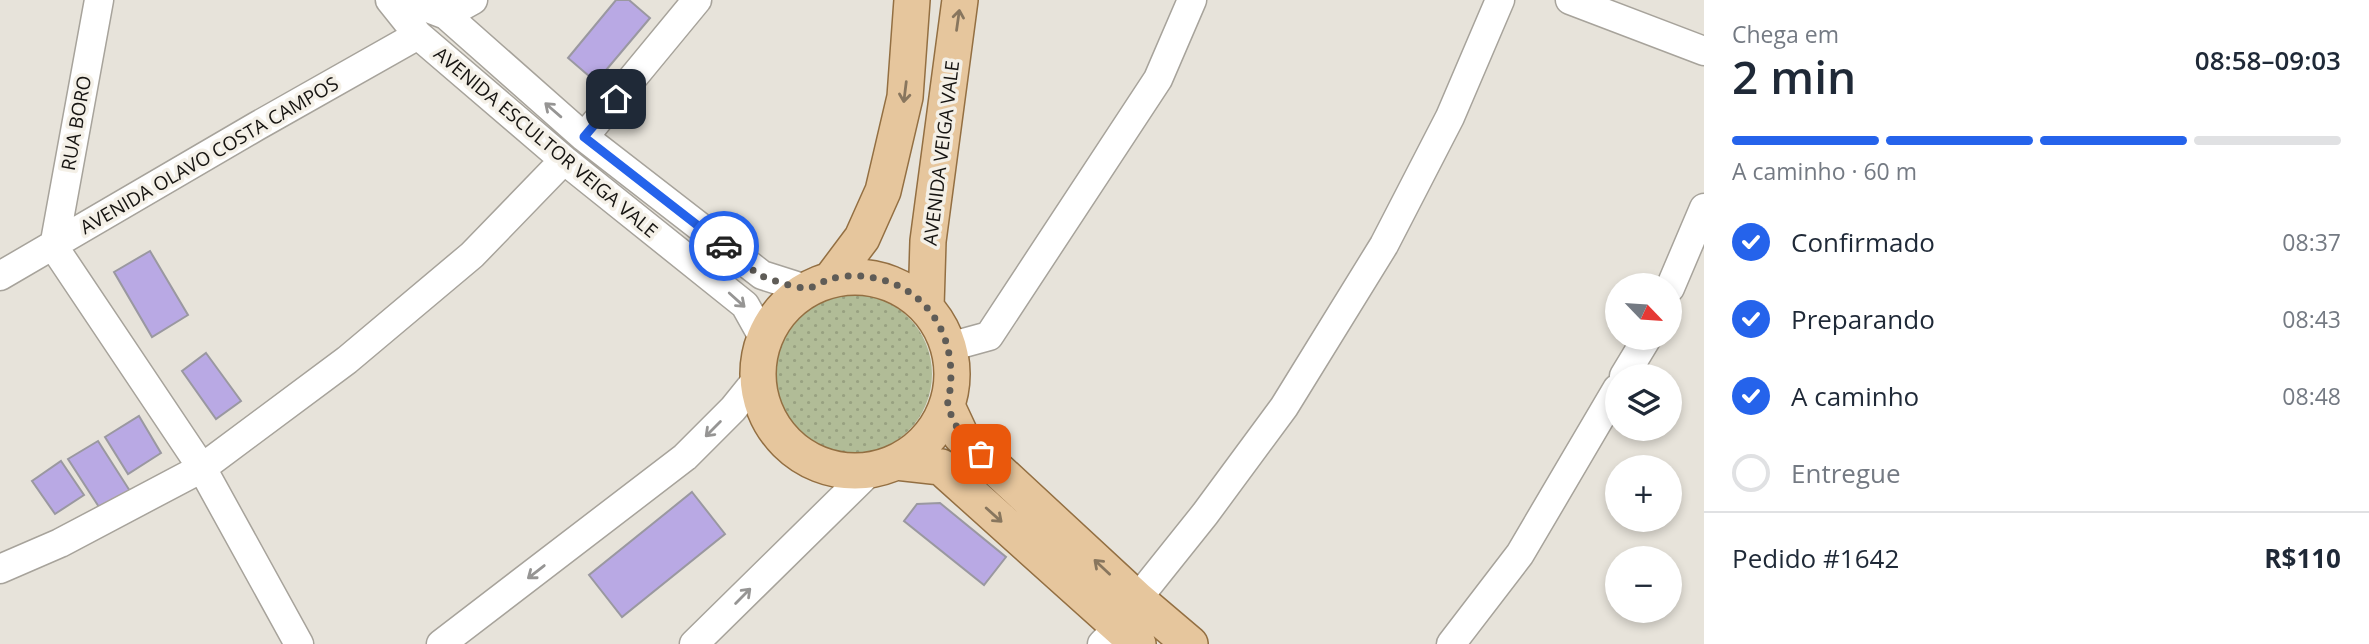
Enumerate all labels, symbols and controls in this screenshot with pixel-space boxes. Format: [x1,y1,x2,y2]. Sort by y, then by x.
one-way arrow [951,9,964,32]
text: Chega em [1732,18,1839,50]
street label: AVENIDA ESCULTOR VEIGA VALE [429,41,663,243]
text: 08:58–09:03 [2195,42,2341,78]
text: 2 min [1732,45,1856,107]
street label: AVENIDA VEIGA VALE [917,59,965,247]
pin [586,69,646,129]
street label: AVENIDA OLAVO COSTA CAMPOS [75,70,343,240]
street label: RUA BORO [55,73,97,173]
icon: home [597,80,635,118]
one-way arrow [898,81,911,103]
one-way arrow [545,101,562,118]
text: A caminho · 60 m [1732,155,1917,187]
courier [689,211,759,281]
icon: check [1732,223,1770,261]
text: Confirmado [1791,224,1935,260]
text: 08:37 [2282,226,2341,258]
icon: car [705,227,743,265]
north arrow [1605,273,1682,350]
map controls [1605,273,1682,623]
one-way arrow [728,292,746,308]
icon: check [1732,300,1770,338]
text: Preparando [1791,301,1935,337]
text: 08:43 [2282,303,2341,335]
button: layers [1605,364,1682,441]
icon: check [1732,377,1770,415]
text: A caminho [1791,378,1919,414]
text: 08:48 [2282,380,2341,412]
one-way arrow [705,421,722,438]
pin [951,424,1011,484]
icon: bag [962,435,1000,473]
button: + [1605,455,1682,532]
text: Entregue [1791,455,1901,491]
one-way arrow [985,507,1003,523]
text: Pedido #1642 [1732,540,1899,576]
text: R$110 [2264,540,2341,576]
button: − [1605,546,1682,623]
one-way arrow [1093,559,1111,575]
one-way arrow [528,564,546,579]
one-way arrow [734,588,751,605]

